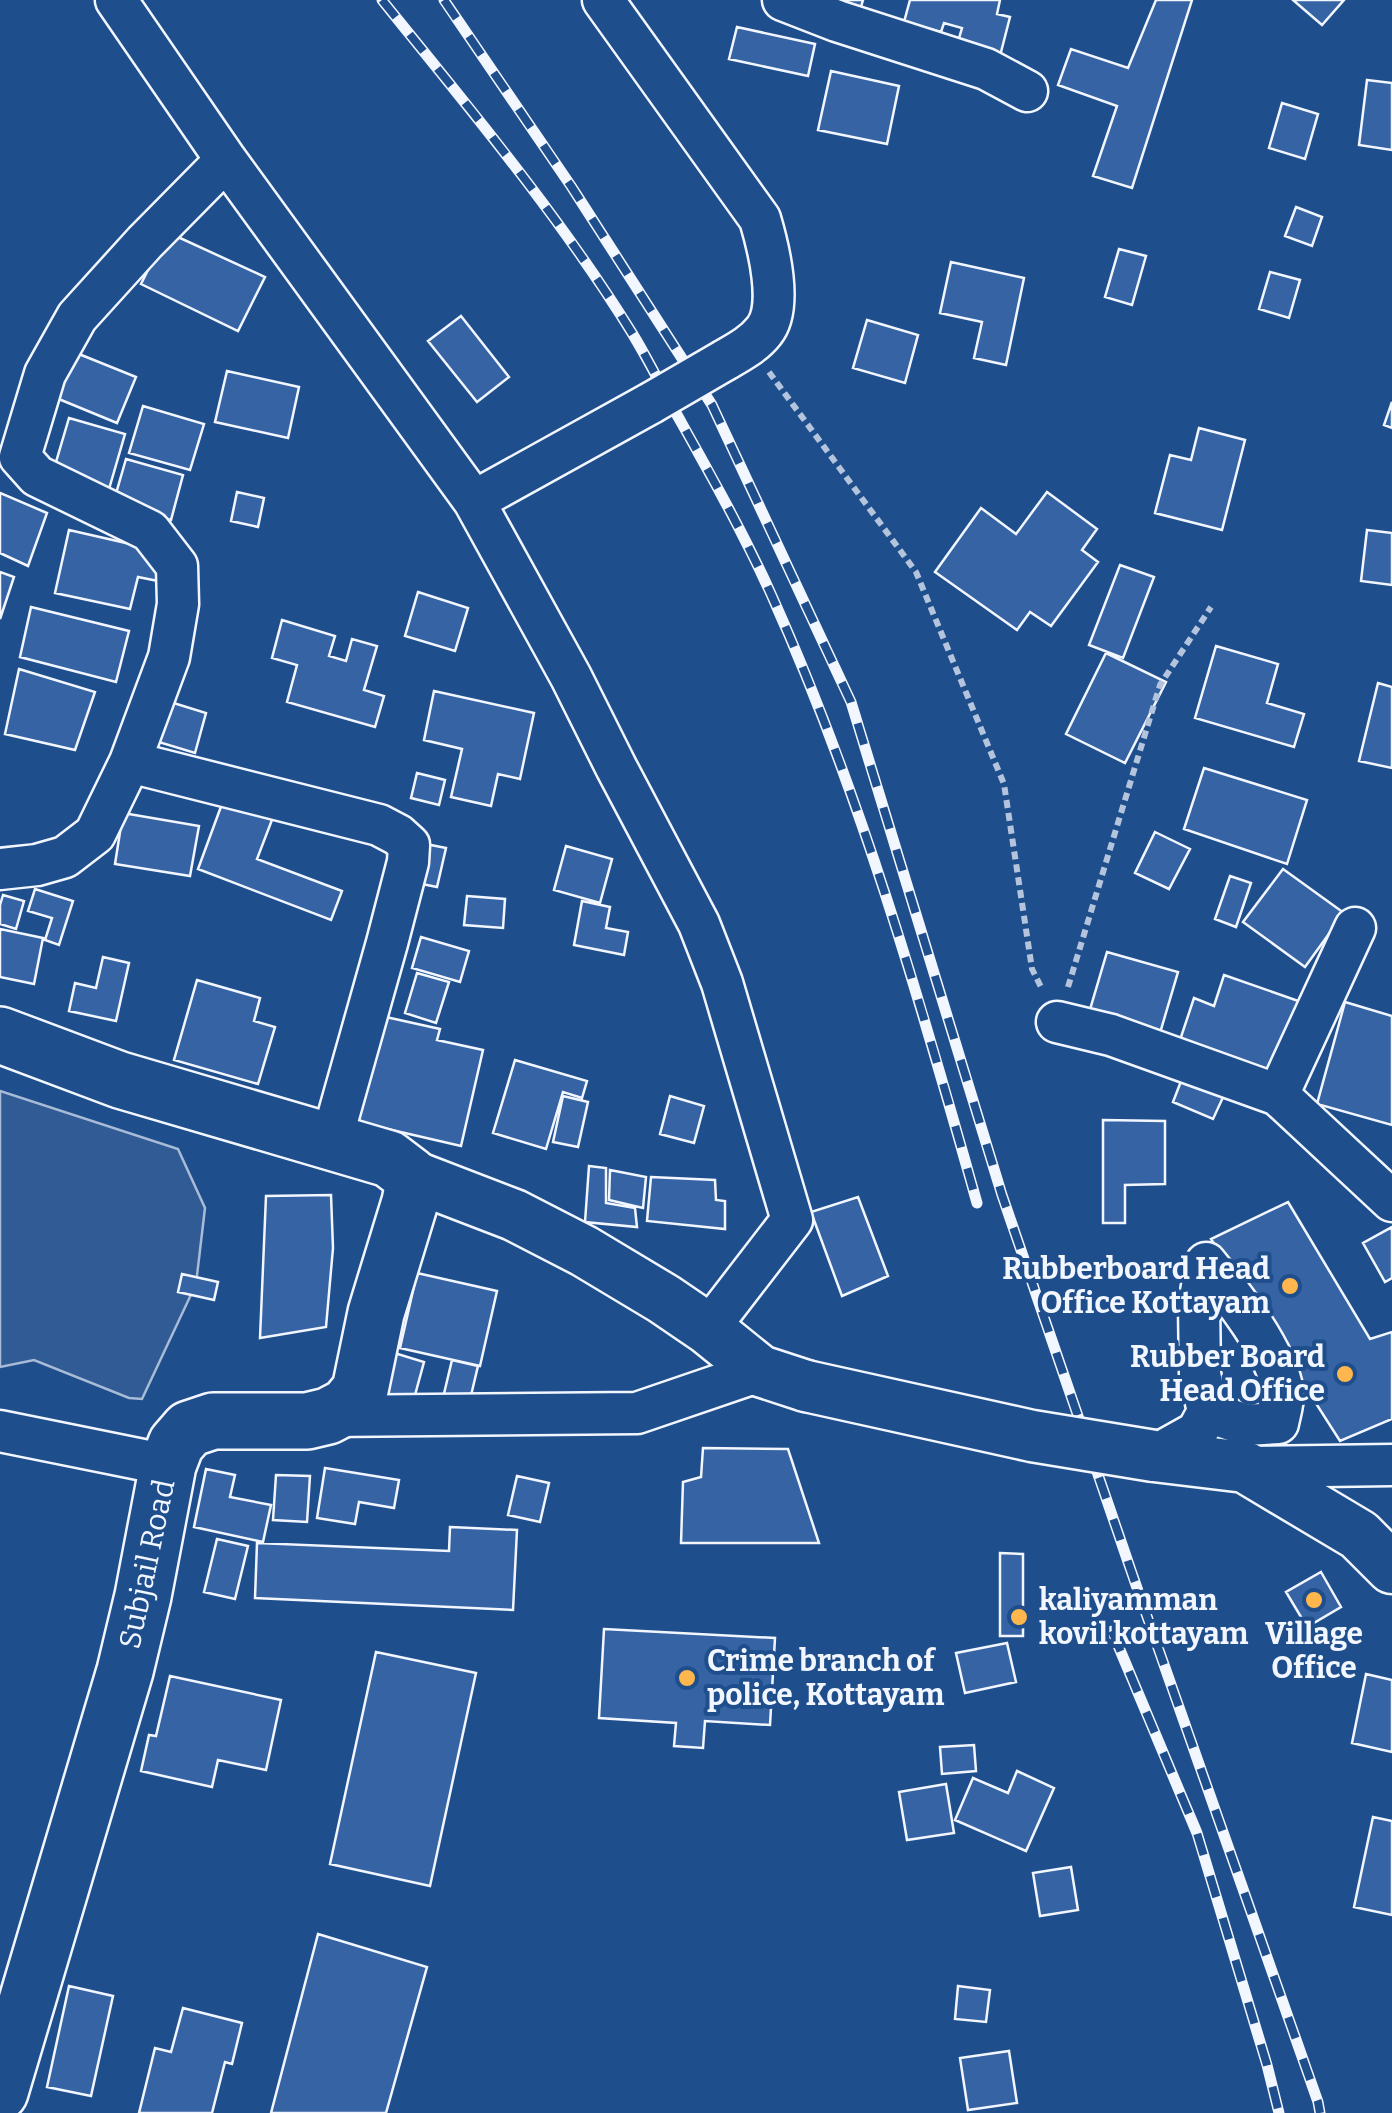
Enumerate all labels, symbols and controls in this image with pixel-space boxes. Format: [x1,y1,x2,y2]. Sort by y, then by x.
place label: Rubberboard Head Office Kottayam [1002,1251,1270,1321]
marker: Rubberboard Head Office Kottayam [1279,1275,1301,1297]
place label: Rubber Board Head Office [1130,1339,1325,1409]
marker: Rubber Board Head Office [1334,1363,1356,1385]
street label: Subjail Road [112,1476,183,1652]
place label: kaliyamman kovil kottayam [1039,1582,1249,1652]
marker: Village Office [1303,1589,1325,1611]
marker: kaliyamman kovil kottayam [1008,1606,1030,1628]
place label: Village Office [1265,1616,1363,1686]
place label: Crime branch of police, Kottayam [707,1643,945,1713]
marker: Crime branch of police, Kottayam [676,1667,698,1689]

